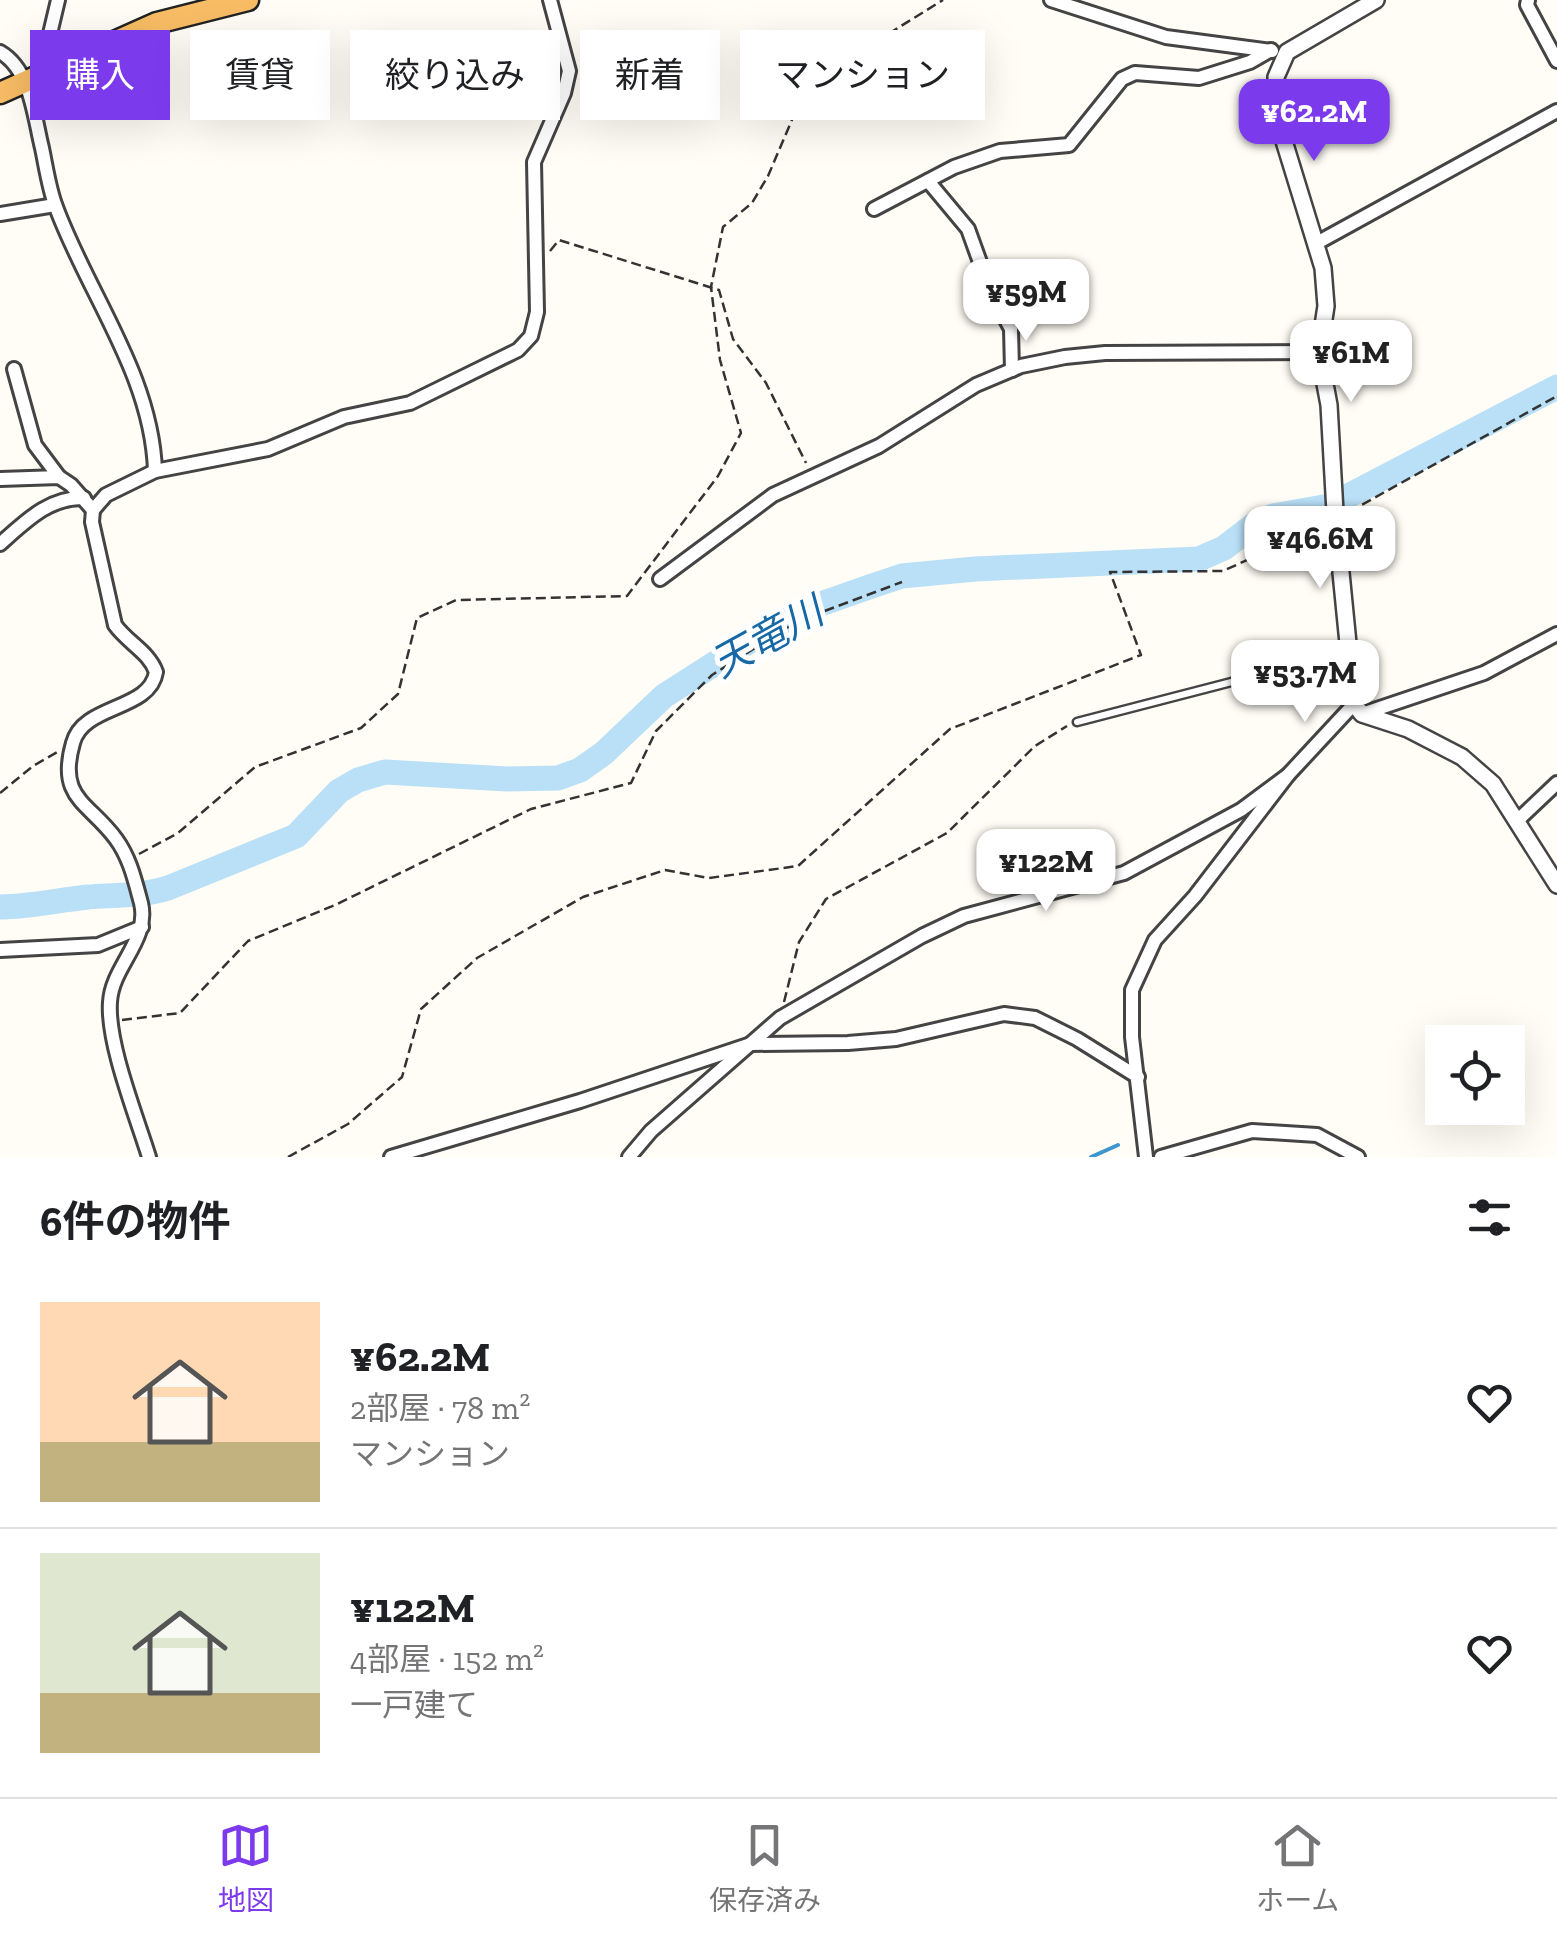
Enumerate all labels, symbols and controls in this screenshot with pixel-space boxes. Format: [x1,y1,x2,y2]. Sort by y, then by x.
chip: 購入 [30,30,170,120]
chip: 賃貸 [190,30,330,120]
chip: 絞り込み [350,30,560,120]
chip: 新着 [580,30,720,120]
chip: マンション [740,30,985,120]
pin: ¥62.2M [1233,79,1395,164]
text: ¥62.2M [1261,92,1367,130]
pin: ¥59M [967,259,1085,344]
text: ¥59M [985,272,1067,310]
pin: ¥61M [1292,320,1410,405]
text: ¥61M [1312,333,1390,371]
pin: ¥46.6M [1239,506,1401,591]
text: ¥46.6M [1266,519,1374,557]
water label: 天竜川 [703,585,835,687]
pin: ¥53.7M [1224,640,1386,725]
text: ¥53.7M [1253,653,1357,691]
pin: ¥122M [976,829,1116,914]
text: ¥122M [998,842,1094,880]
map controls [1425,1025,1525,1125]
button: locate [1425,1025,1525,1125]
icon: filters [1462,1190,1517,1245]
text: 6件の物件 [40,1196,231,1247]
text: ¥62.2M [350,1331,490,1382]
icon: home [120,1342,240,1462]
icon: heart [1462,1375,1517,1430]
text: 2部屋 · 78 m² [350,1389,530,1427]
text: マンション [350,1435,510,1473]
text: ¥122M [350,1582,475,1633]
icon: home [120,1593,240,1713]
icon: heart [1462,1626,1517,1681]
text: 4部屋 · 152 m² [350,1640,544,1678]
text: 一戸建て [350,1686,478,1724]
tab: 地図 [218,1818,274,1918]
tab: 保存済み [709,1818,821,1918]
tab: ホーム [1256,1818,1339,1918]

